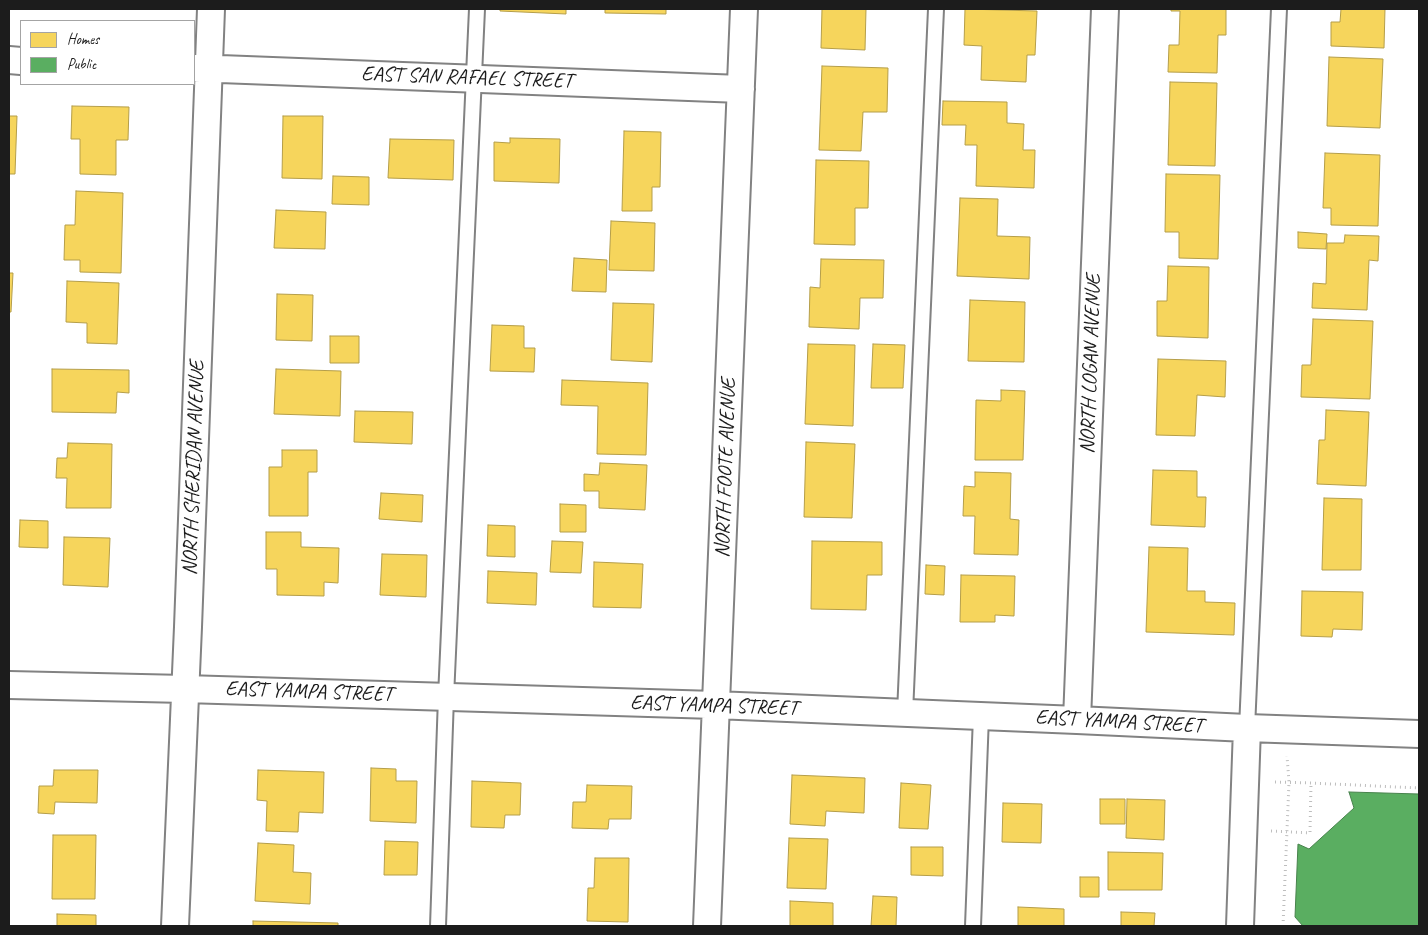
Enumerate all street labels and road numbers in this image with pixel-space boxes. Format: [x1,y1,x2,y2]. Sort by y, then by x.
street label: EAST SAN RAFAEL STREET [361,62,573,94]
street label: NORTH LOGAN AVENUE [1075,274,1107,454]
street label: NORTH SHERIDAN AVENUE [178,360,210,576]
street label: NORTH FOOTE AVENUE [710,378,742,558]
street label: EAST YAMPA STREET [225,676,393,708]
street label: EAST YAMPA STREET [630,690,798,722]
street label: EAST YAMPA STREET [1035,705,1203,739]

